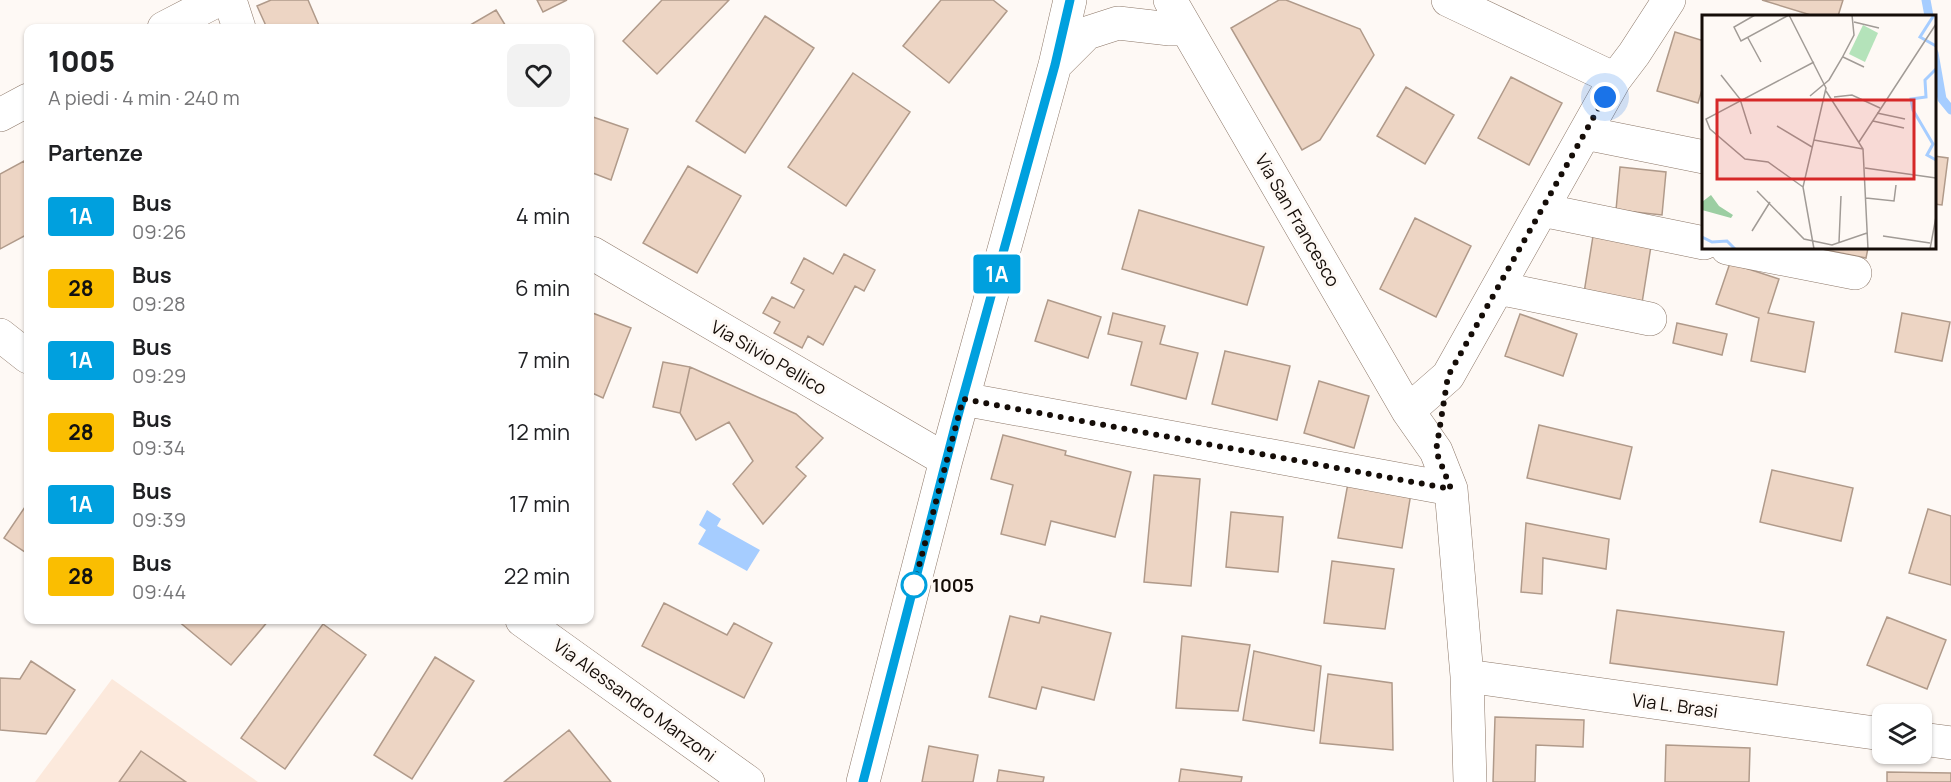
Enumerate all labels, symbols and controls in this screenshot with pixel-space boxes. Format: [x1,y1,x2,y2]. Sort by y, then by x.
inset map [1702,15,1936,249]
text: 1005 [48,42,115,80]
button: heart [507,44,570,107]
your location [1590,82,1620,112]
text: A piedi · 4 min · 240 m [48,84,240,111]
text: Partenze [48,138,143,168]
street label: Via San Francesco [1250,149,1346,291]
text: Bus [132,188,172,218]
text: 4 min [516,201,570,231]
text: 1A [69,202,93,230]
text: 09:26 [132,218,186,245]
line badge: 1A [970,254,1024,294]
text: Bus [132,260,172,290]
text: 1A [985,260,1009,288]
text: 6 min [515,273,570,303]
text: 28 [68,274,94,302]
text: 09:28 [132,290,186,317]
street label: Via Silvio Pellico [707,314,831,400]
text: Bus [132,332,172,362]
text: 7 min [518,345,570,375]
text: 1A [69,346,93,374]
text: 09:29 [132,362,186,389]
text: Bus [132,404,172,434]
text: 12 min [508,417,570,447]
text: 28 [68,418,94,446]
text: 09:34 [132,434,185,461]
text: Bus [132,476,172,506]
text: 17 min [509,489,570,519]
text: 1A [69,490,93,518]
text: 09:39 [132,506,186,533]
text: Bus [132,548,172,578]
text: 22 min [504,561,570,591]
text: 28 [68,562,94,590]
marker: 1005 [901,572,927,598]
place label: 1005 [932,573,974,597]
text: 09:44 [132,578,186,605]
street label: Via Alessandro Manzoni [549,633,721,767]
street label: Via L. Brasi [1631,687,1719,723]
map controls [1872,704,1932,764]
button: layers [1872,704,1932,764]

